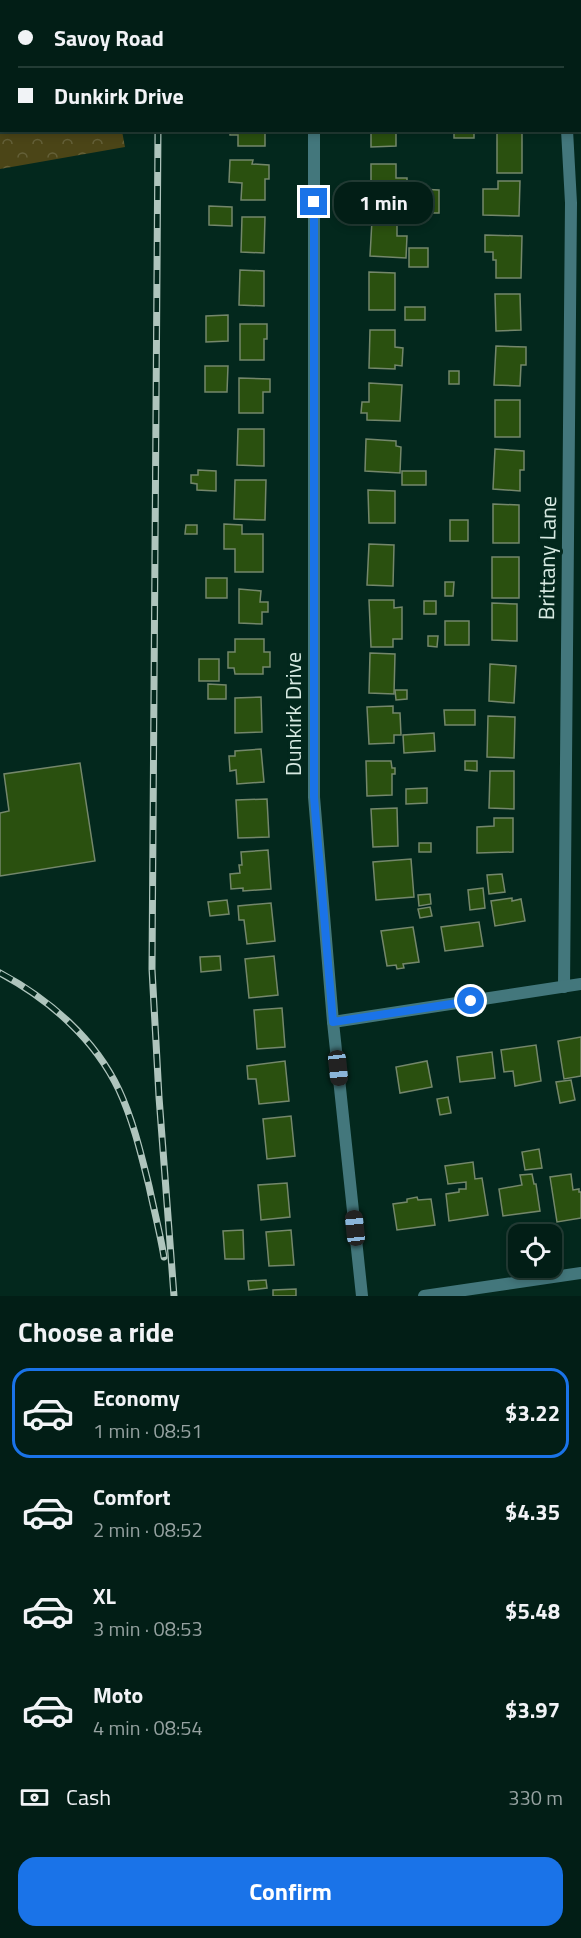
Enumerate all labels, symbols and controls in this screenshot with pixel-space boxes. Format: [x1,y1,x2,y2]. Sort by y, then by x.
text: Savoy Road [54,21,164,55]
text: Dunkirk Drive [54,79,184,113]
callout: 1 min [335,181,434,223]
text: 1 min [359,187,408,218]
route end [300,188,327,215]
street label: Brittany Lane [529,496,565,620]
street label: Dunkirk Drive [276,652,310,776]
route start [457,987,484,1014]
car [327,1049,349,1087]
car [344,1209,366,1247]
map controls [508,1224,562,1278]
button: locate [508,1224,562,1278]
text: Choose a ride [18,1311,174,1352]
text: Economy [93,1381,180,1415]
icon: car [21,1386,75,1440]
text: $3.22 [505,1396,560,1430]
text: 1 min · 08:51 [93,1415,203,1446]
text: Comfort [93,1480,171,1514]
icon: car [21,1485,75,1539]
text: $4.35 [505,1495,560,1529]
text: 2 min · 08:52 [93,1514,203,1545]
text: XL [93,1579,116,1613]
icon: car [21,1584,75,1638]
text: $5.48 [505,1594,560,1628]
text: 3 min · 08:53 [93,1613,203,1644]
text: Moto [93,1678,143,1712]
icon: car [21,1683,75,1737]
text: $3.97 [505,1693,560,1727]
text: 4 min · 08:54 [93,1712,203,1743]
text: Cash [66,1780,111,1814]
icon: cash [18,1781,51,1814]
text: 330 m [508,1782,563,1813]
button: Confirm [18,1857,563,1926]

